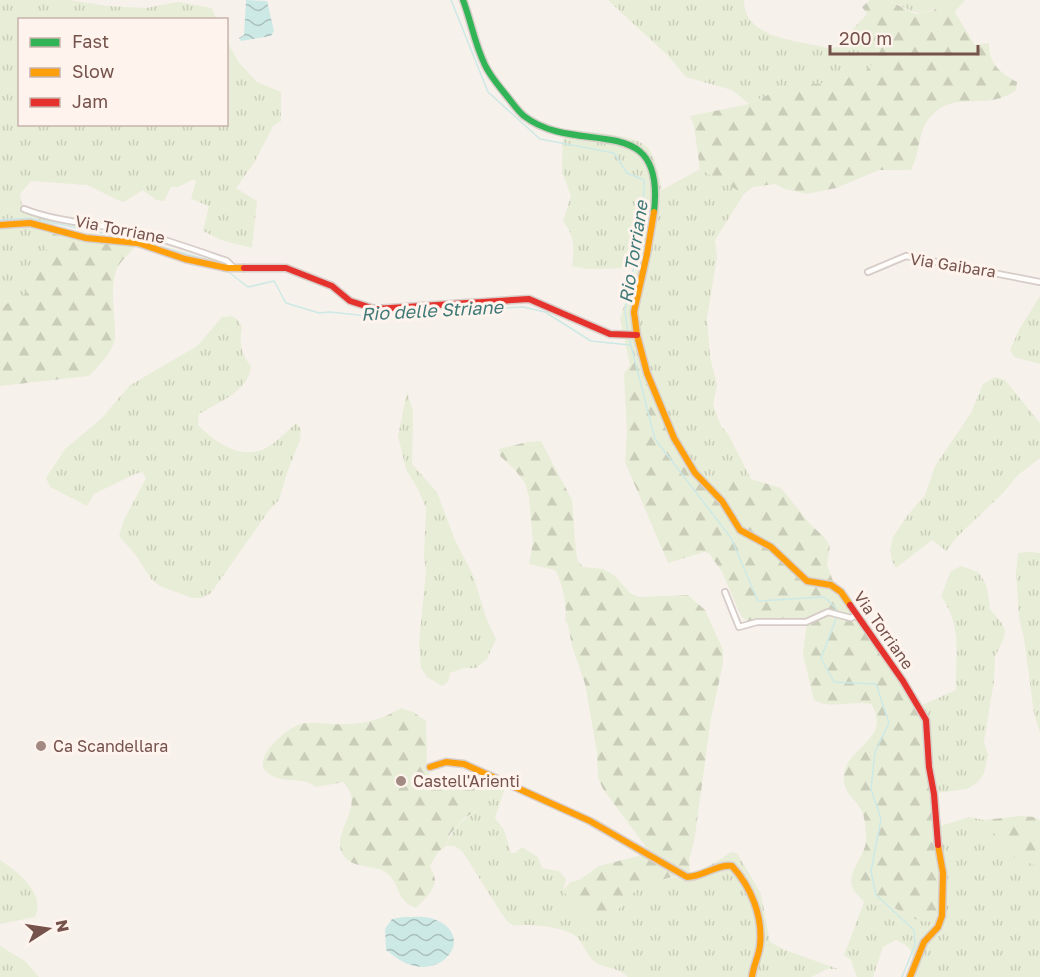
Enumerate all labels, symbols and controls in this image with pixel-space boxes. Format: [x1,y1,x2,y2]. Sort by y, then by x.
legend [18,18,228,126]
scale bar [830,18,978,56]
text: 200 m [839,27,892,49]
text: Fast [72,30,109,52]
text: Slow [72,60,115,82]
text: Jam [72,90,108,112]
water label: Rio Torriane [614,198,652,305]
street label: Via Torriane [73,210,167,248]
street label: Via Gaibara [909,248,997,282]
water label: Rio delle Striane [360,295,505,325]
street label: Via Torriane [850,587,918,673]
place label: Ca Scandellara [53,736,168,756]
marker: Ca Scandellara [34,739,48,753]
place label: Castell'Arienti [413,771,520,791]
marker: Castell'Arienti [394,774,408,788]
north arrow [18,899,78,959]
text: N [52,918,74,934]

